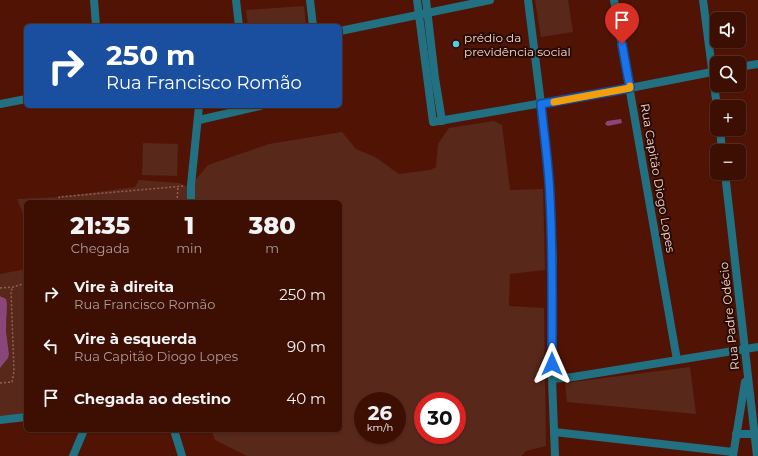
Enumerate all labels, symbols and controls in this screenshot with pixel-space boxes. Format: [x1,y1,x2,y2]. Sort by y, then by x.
pin [605,3,639,44]
icon: arrive [611,9,633,31]
map controls [710,12,746,180]
button: sound [710,12,746,48]
place label: prédio da previdência social [464,30,571,59]
text: 250 m [106,38,196,72]
marker: prédio da previdência social [451,39,461,49]
icon: right [40,40,92,92]
button: search [710,56,746,92]
text: Rua Francisco Romão [106,72,302,94]
button: + [710,100,746,136]
street label: Rua Capitão Diogo Lopes [637,102,679,254]
button: − [710,144,746,180]
text: 21:35 [70,211,130,240]
text: 1 [185,211,194,240]
text: 380 [249,211,296,240]
text: Chegada [71,240,130,256]
text: min [176,240,202,256]
text: m [265,240,279,256]
street label: Rua Padre Odécio [716,261,742,371]
text: Vire à direita [74,277,174,296]
icon: right [40,283,62,305]
text: 250 m [279,285,326,304]
text: Rua Francisco Romão [74,296,215,312]
text: Vire à esquerda [74,329,197,348]
icon: left [40,335,62,357]
text: 90 m [287,337,326,356]
position arrow [531,343,573,385]
text: Rua Capitão Diogo Lopes [74,348,238,364]
icon: arrive [40,387,62,409]
text: Chegada ao destino [74,389,231,408]
text: 40 m [286,389,326,408]
speed limit sign: 30 [414,392,466,444]
text: 26 [368,401,392,425]
text: km/h [367,421,393,434]

